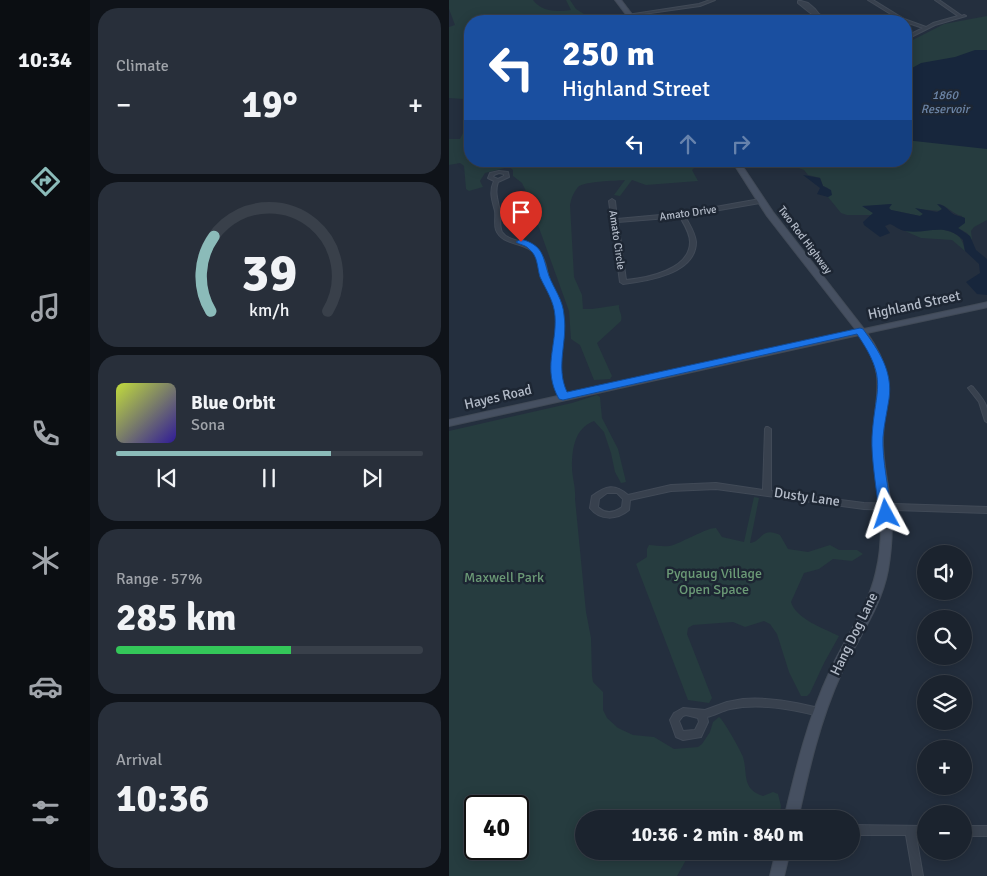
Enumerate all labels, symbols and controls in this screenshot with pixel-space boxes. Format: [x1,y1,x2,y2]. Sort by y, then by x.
text: 250 m [562,32,655,75]
icon: left [479,35,544,100]
text: 10:34 [18,46,72,73]
text: Climate [116,56,169,76]
text: Highland Street [562,75,710,102]
text: 19° [241,81,298,128]
text: − [116,88,131,122]
text: + [408,88,423,122]
water label: 1860 Reservoir [921,88,971,117]
icon: left [621,130,649,158]
icon: ahead [674,130,702,158]
icon: right [727,130,755,158]
icon: directions [28,164,63,199]
pin [500,191,542,242]
icon: arrive [507,198,535,226]
street label: Amato Drive [659,203,717,223]
street label: Two Rod Highway [775,204,835,277]
street label: Amato Circle [606,209,628,271]
text: 39 [241,241,298,305]
street label: Highland Street [866,287,962,323]
icon: music [28,290,63,325]
text: km/h [249,299,290,321]
street label: Hayes Road [463,381,533,413]
text: Blue Orbit [191,391,275,415]
text: Sona [191,415,225,435]
icon: phone [28,416,63,451]
icon: previous [153,464,181,492]
icon: pause [255,464,283,492]
icon: next [358,464,386,492]
street label: Dusty Lane [773,484,841,510]
position arrow [859,487,911,539]
icon: climate [28,543,63,578]
map controls [917,545,972,860]
button: sound [917,545,972,600]
park label: Pyquaug Village Open Space [666,565,762,598]
text: Range · 57% [116,569,202,589]
park label: Maxwell Park [464,569,544,586]
street label: Hang Dog Lane [827,590,881,678]
text: 285 km [116,594,237,641]
button: search [917,610,972,665]
icon: car [28,669,63,704]
button: layers [917,675,972,730]
button: + [917,740,972,795]
text: Arrival [116,750,162,770]
text: 10:36 [116,775,209,822]
icon: filters [28,795,63,830]
speed limit sign: 40 [464,795,529,860]
button: − [917,805,972,860]
text: 10:36 · 2 min · 840 m [631,823,804,847]

